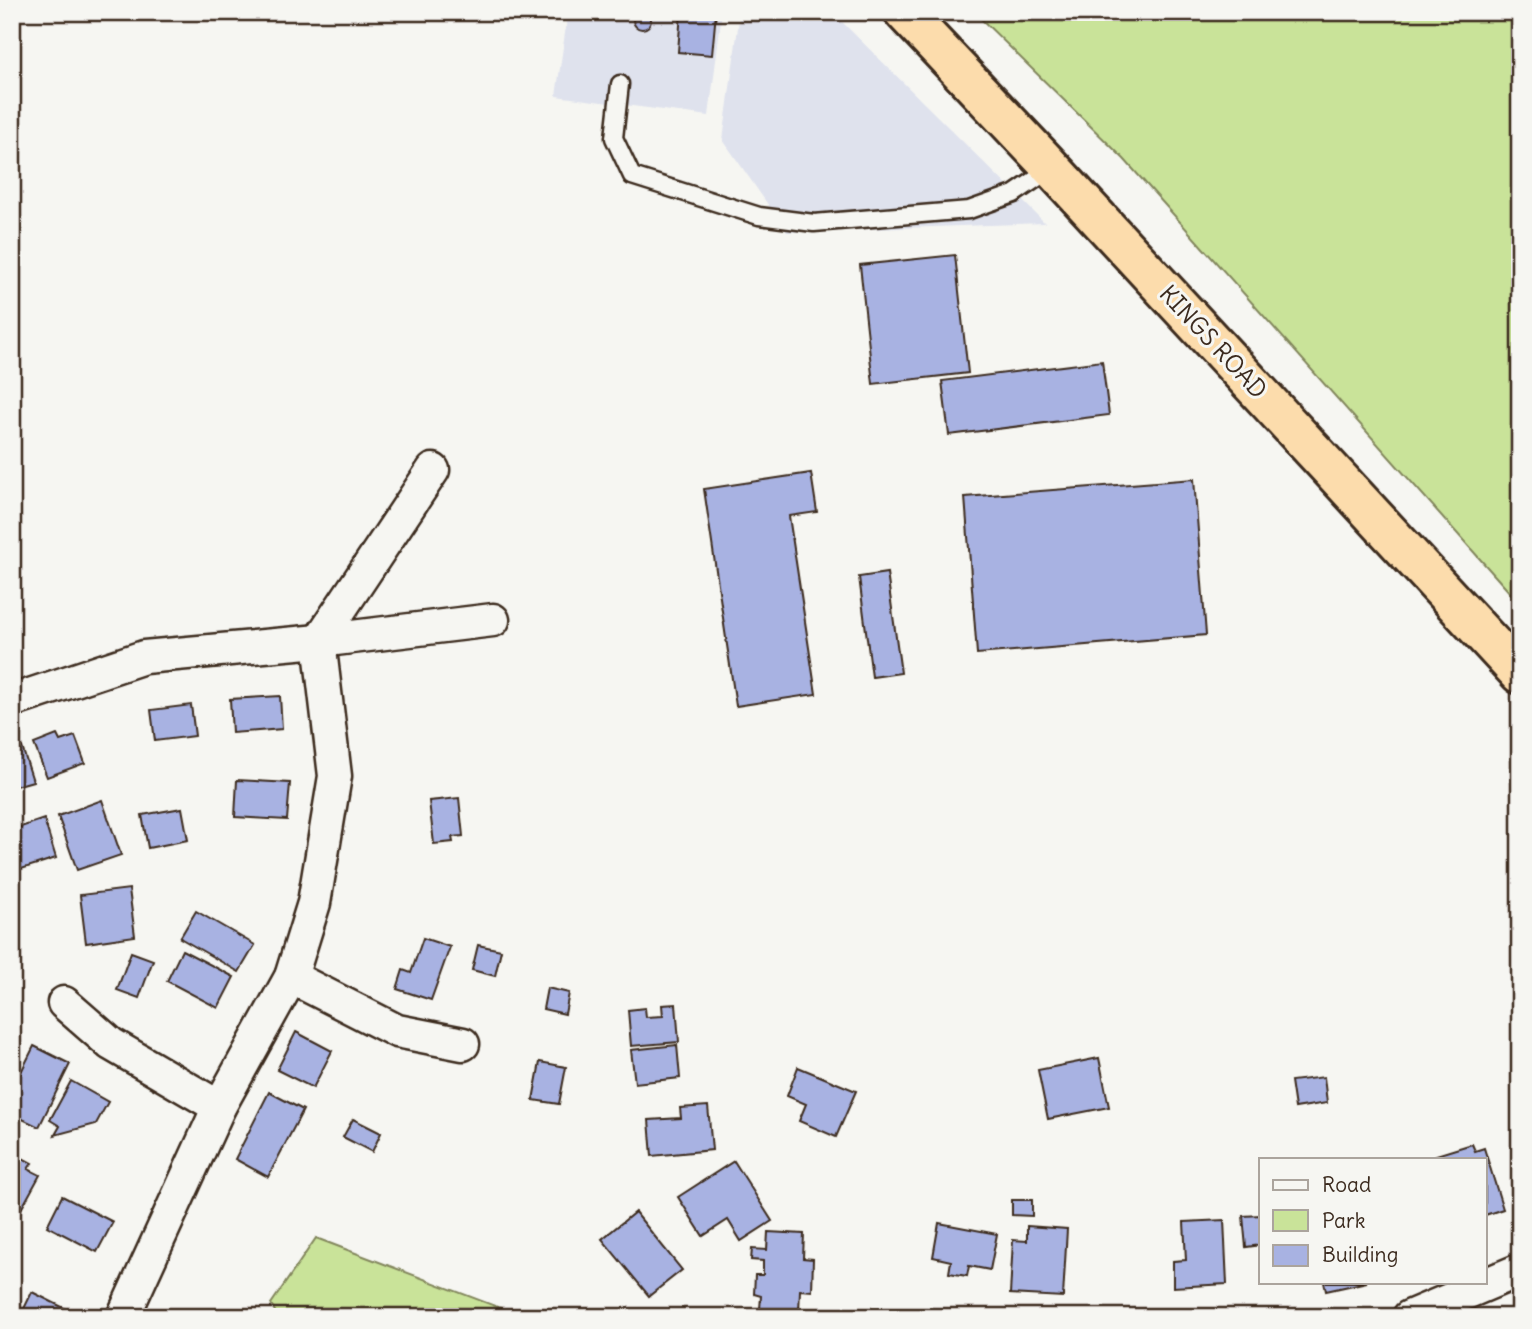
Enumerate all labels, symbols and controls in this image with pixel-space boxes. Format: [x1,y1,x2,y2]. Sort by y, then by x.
street label: KINGS ROAD [1154,278,1274,404]
legend [1259,1158,1486,1284]
text: Road [1322,1171,1371,1198]
text: Park [1322,1207,1365,1234]
text: Building [1322,1241,1398,1268]

